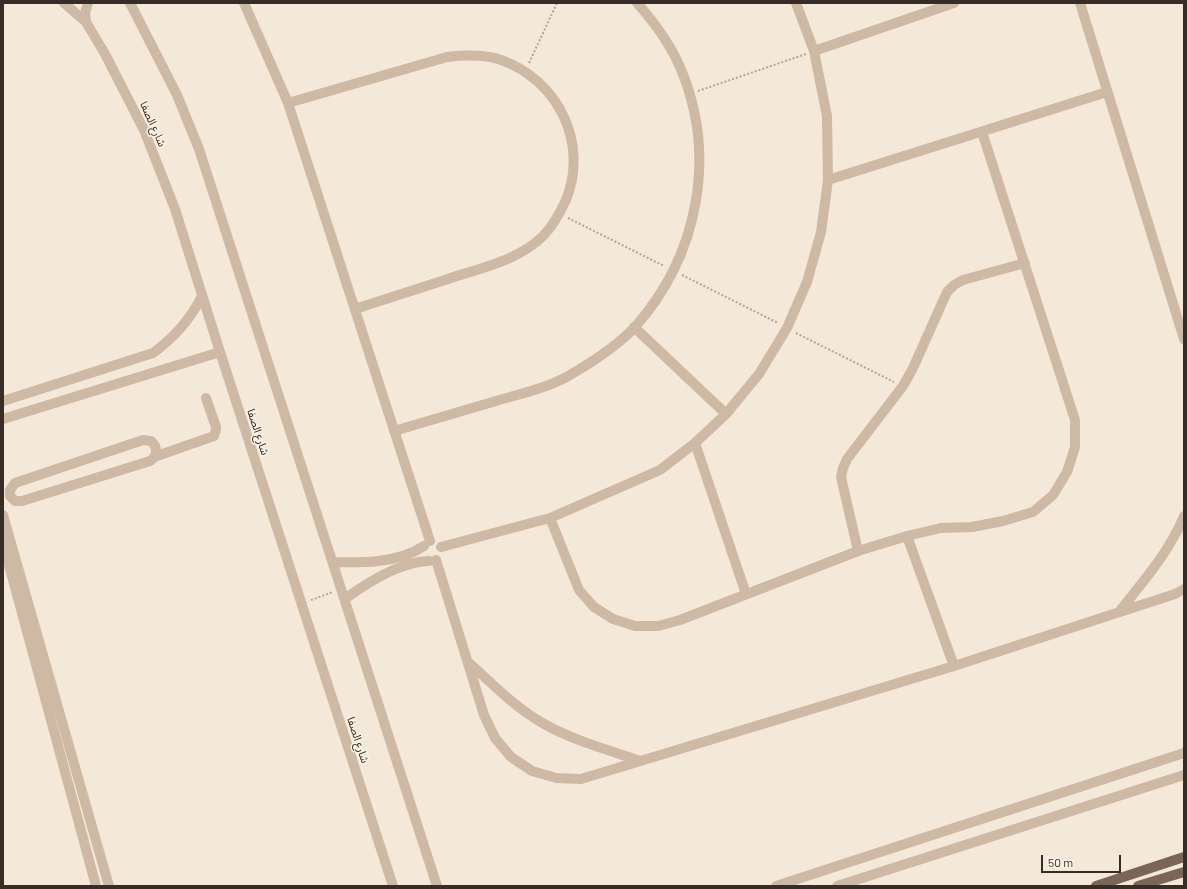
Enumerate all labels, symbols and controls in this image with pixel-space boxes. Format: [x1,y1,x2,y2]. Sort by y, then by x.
street label: شارع الصفا [137,99,169,149]
street label: شارع الصفا [244,407,272,457]
street label: شارع الصفا [344,715,372,765]
scale bar [1043,847,1123,873]
text: 50 m [1048,855,1073,869]

